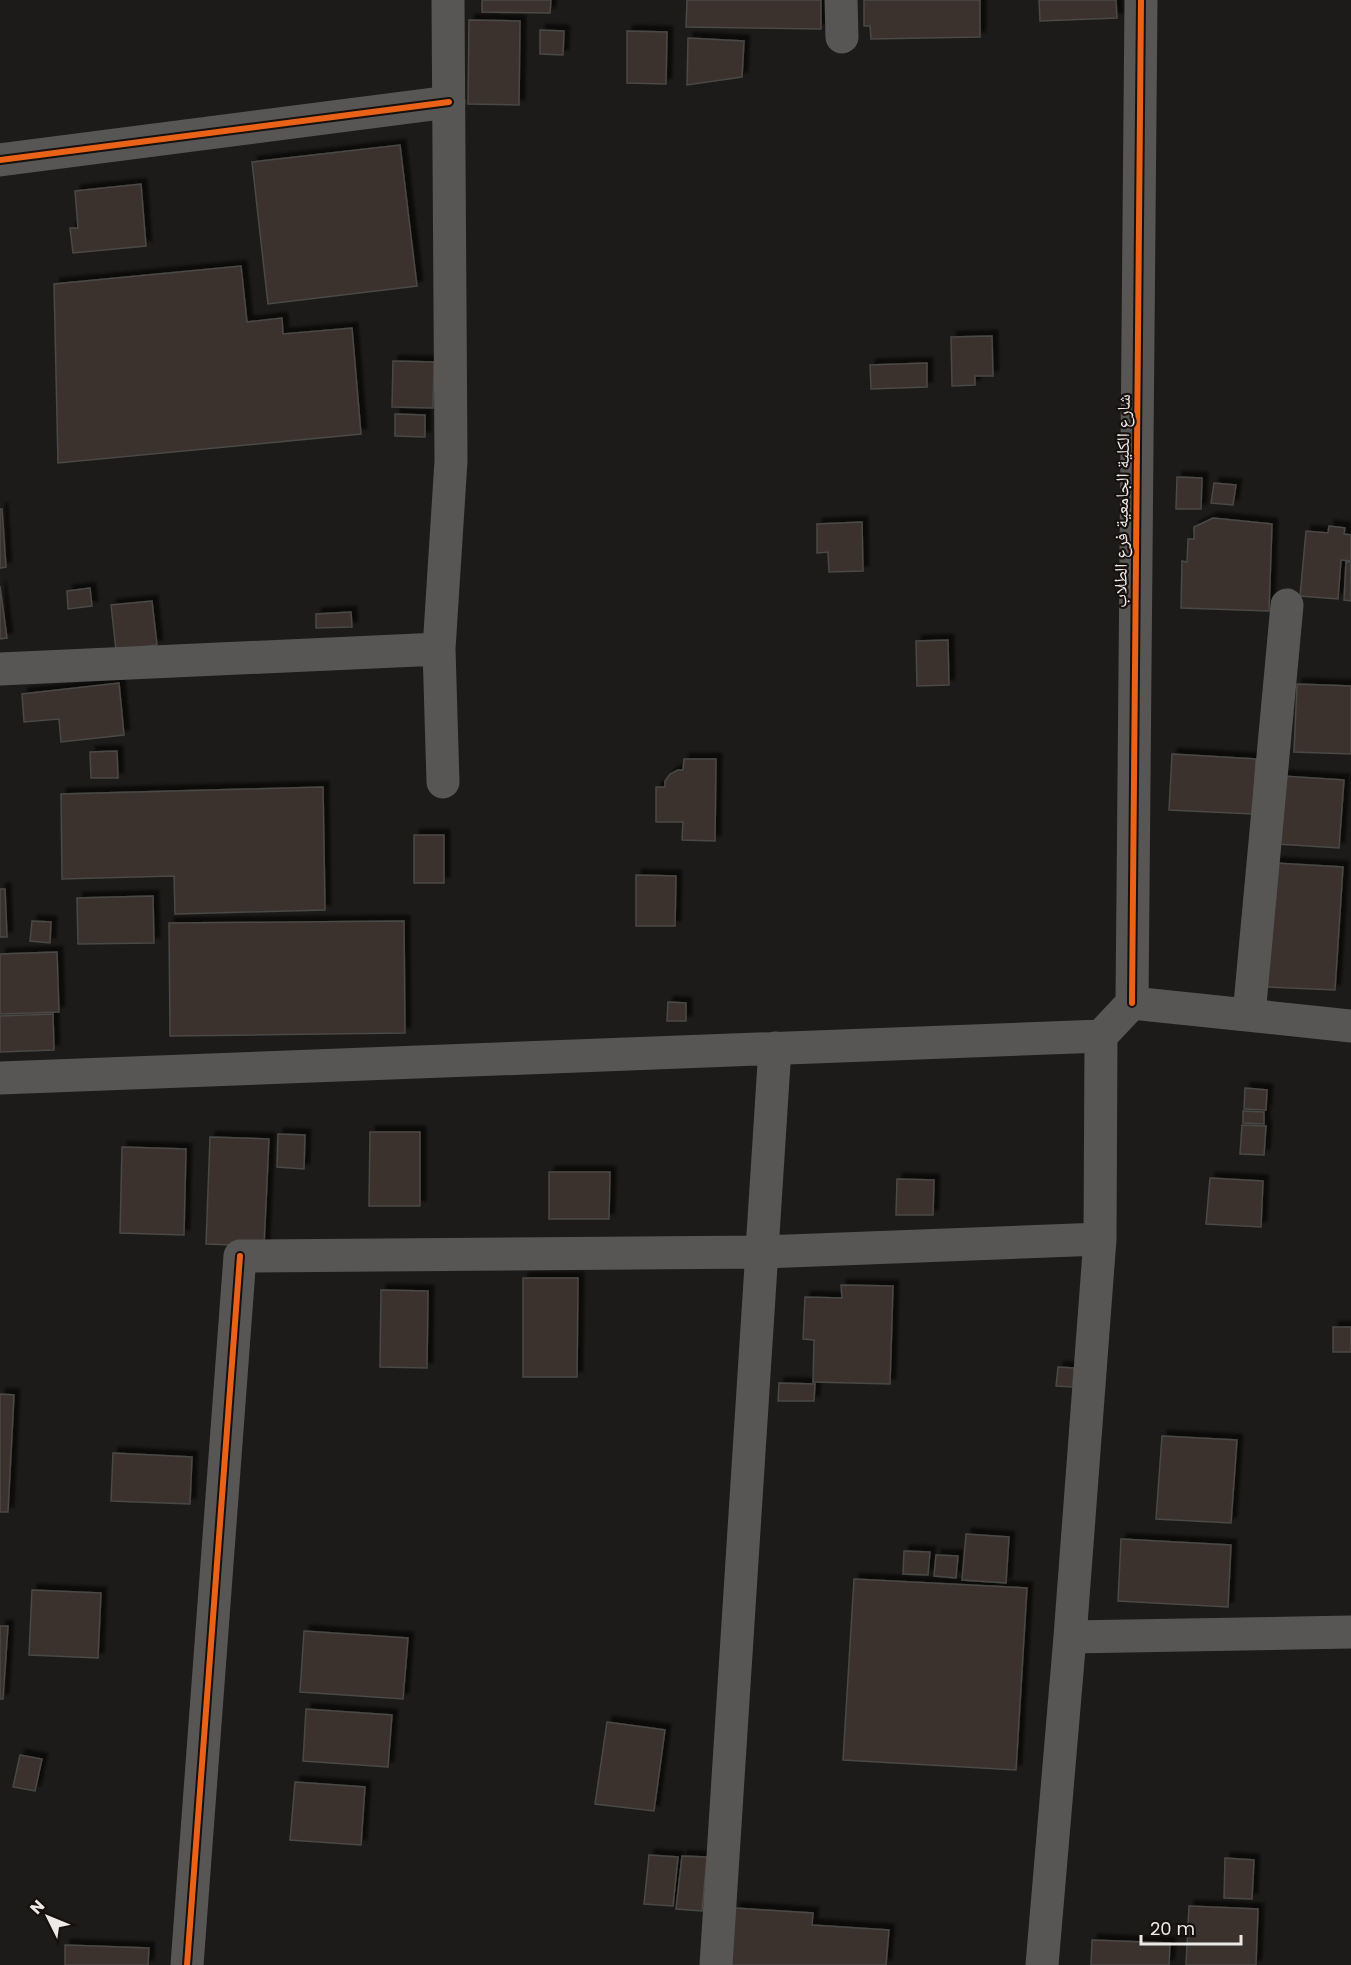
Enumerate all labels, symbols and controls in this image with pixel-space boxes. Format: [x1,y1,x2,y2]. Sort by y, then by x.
street label: شارع الكلية الجامعية فرع الطلاب [1107,394,1136,608]
north arrow [18,1887,78,1947]
text: N [25,1895,50,1919]
scale bar [1141,1908,1242,1946]
text: 20 m [1150,1916,1195,1941]

